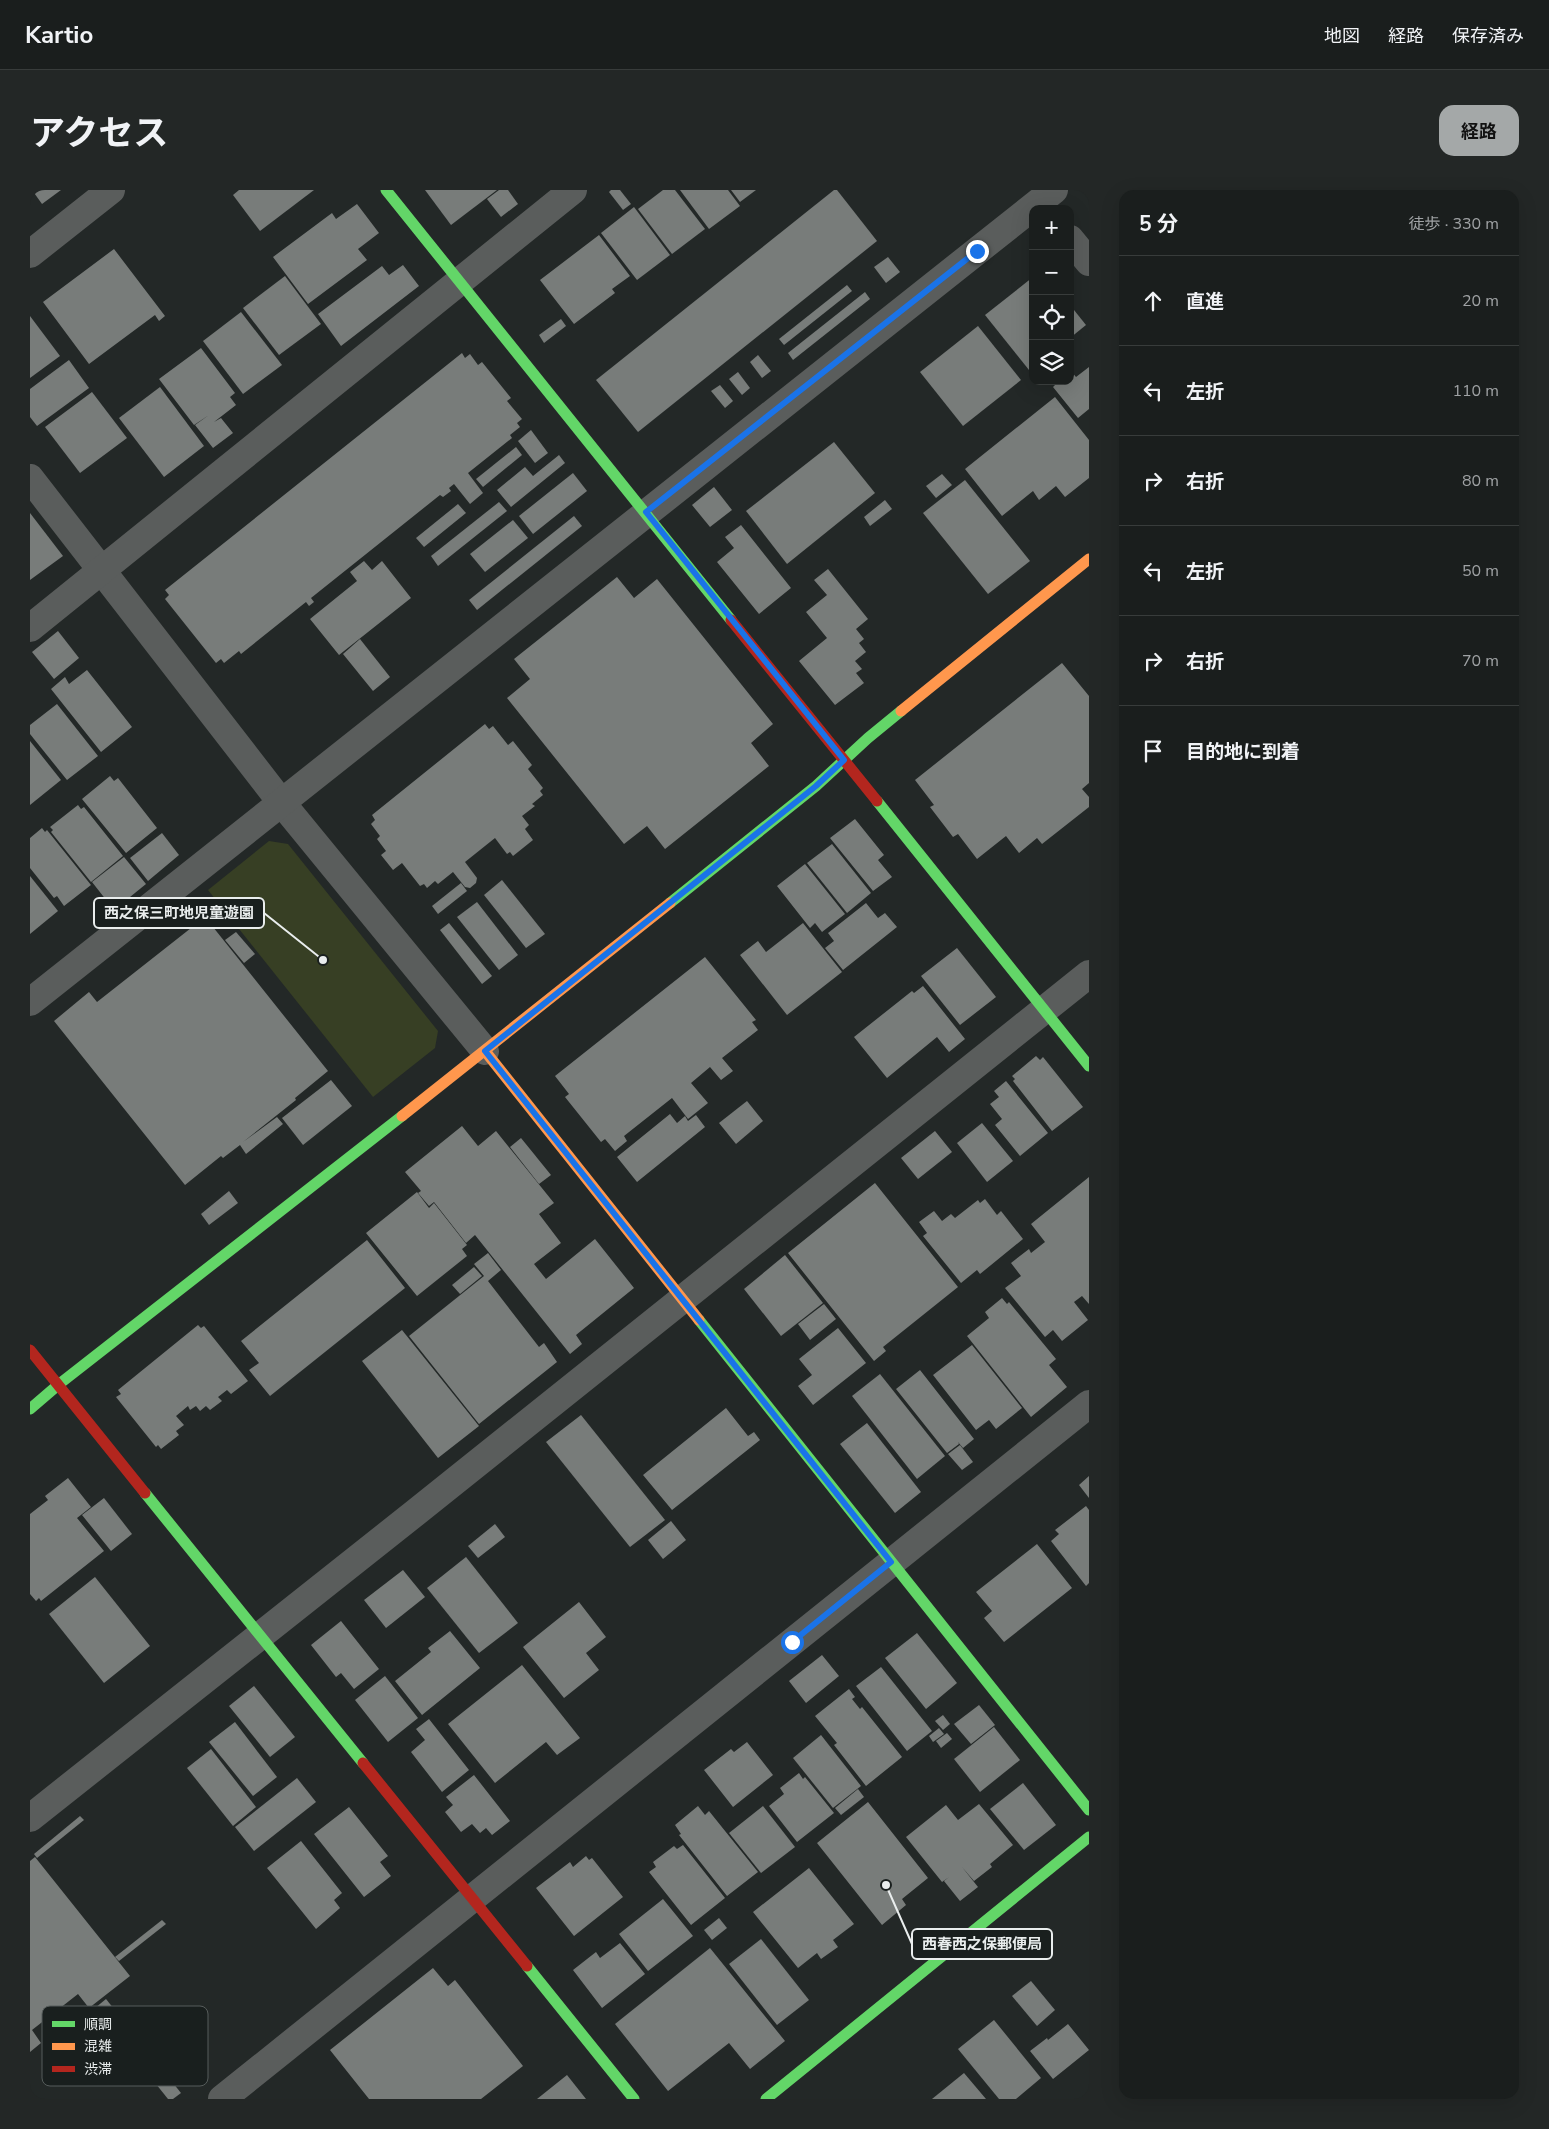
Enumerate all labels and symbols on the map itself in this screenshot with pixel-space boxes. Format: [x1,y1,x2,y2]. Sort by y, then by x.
route end [966,240,989,263]
callout: 西之保三町地児童遊園 [94,898,264,928]
text: 西之保三町地児童遊園 [104,903,254,923]
route start [781,1631,804,1654]
callout: 西春西之保郵便局 [912,1929,1052,1959]
text: 西春西之保郵便局 [922,1934,1042,1954]
legend [42,2006,208,2086]
text: 順調 [84,2015,112,2034]
text: 混雑 [84,2037,112,2056]
text: 渋滞 [84,2060,112,2079]

